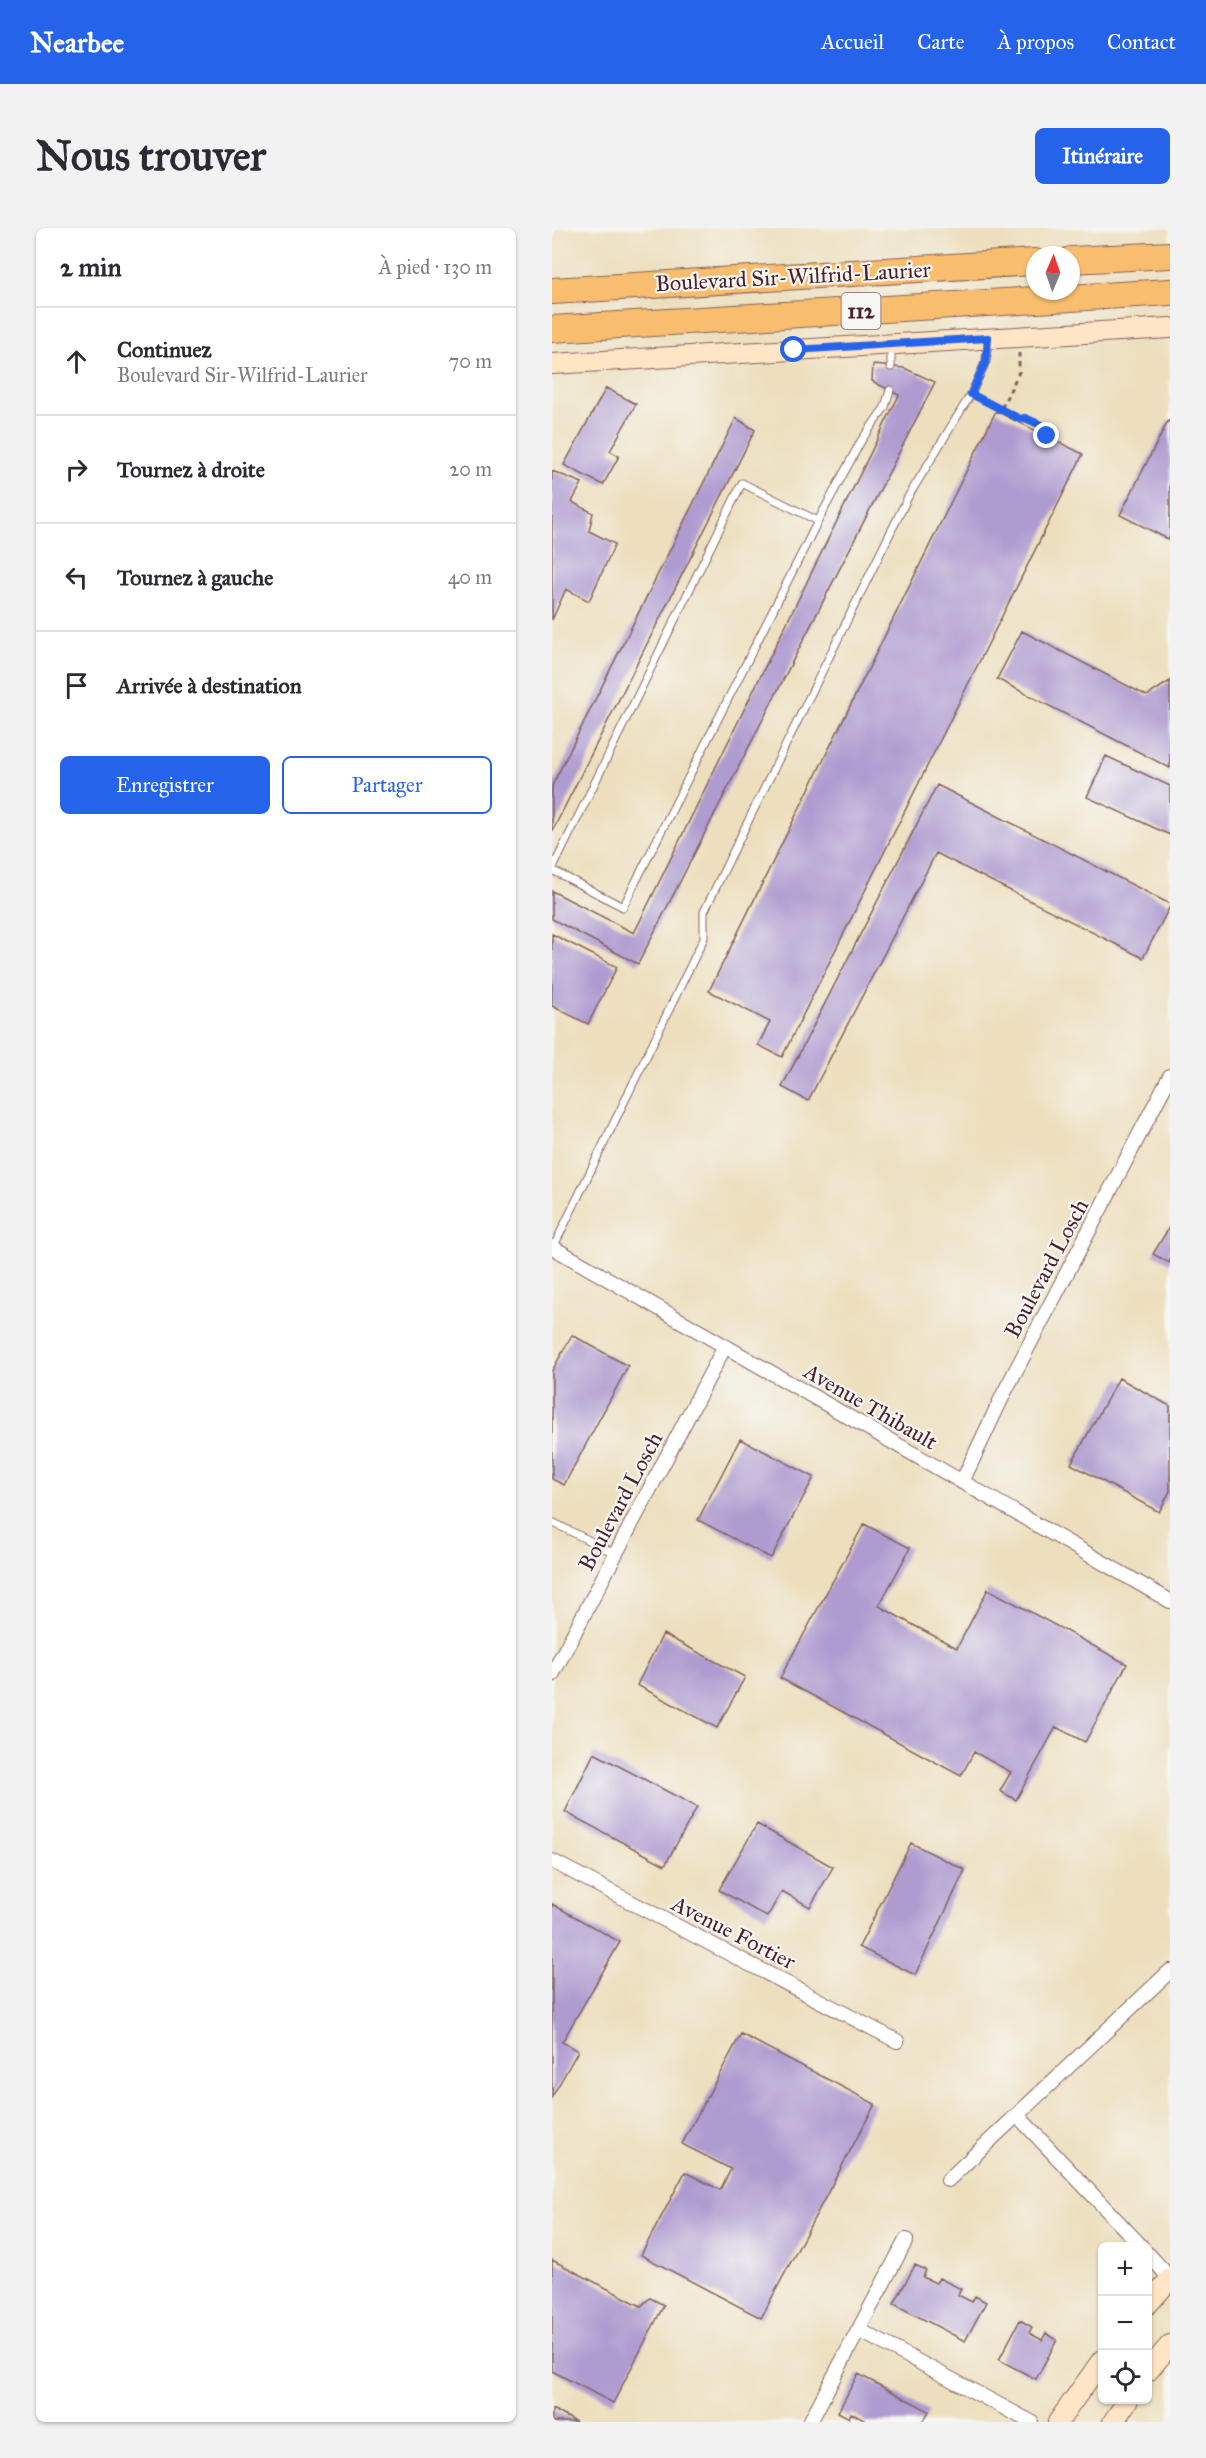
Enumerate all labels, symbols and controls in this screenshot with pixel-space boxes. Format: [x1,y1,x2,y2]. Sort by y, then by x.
text: Nearbee [30,25,124,60]
text: Accueil [821,29,884,55]
text: Carte [917,29,965,55]
text: À propos [998,29,1074,55]
text: Contact [1107,29,1176,55]
button: Itinéraire [1035,128,1170,184]
text: Nous trouver [36,130,266,182]
north arrow [1026,246,1080,300]
text: 2 min [60,251,121,283]
text: À pied · 130 m [379,255,492,279]
street label: Boulevard Sir-Wilfrid-Laurier [655,256,932,297]
road number: 112 [842,293,880,329]
text: Continuez [117,336,212,363]
route start [780,336,806,362]
icon: ahead [60,345,93,378]
text: 70 m [449,349,492,373]
text: Boulevard Sir-Wilfrid-Laurier [117,363,368,387]
route end [1033,422,1059,448]
icon: right [60,453,93,486]
text: Tournez à droite [117,456,265,483]
text: 20 m [449,457,492,481]
icon: left [60,561,93,594]
text: Tournez à gauche [117,564,273,591]
text: 40 m [448,565,492,589]
icon: arrive [60,669,93,702]
text: Arrivée à destination [117,672,302,699]
button: Enregistrer [60,756,270,814]
button: Partager [282,756,492,814]
street label: Boulevard Losch [999,1194,1094,1342]
street label: Avenue Thibault [798,1357,942,1456]
street label: Boulevard Losch [573,1427,668,1575]
street label: Avenue Fortier [666,1889,801,1976]
map controls [1098,2242,1152,2404]
button: + [1098,2242,1152,2296]
button: − [1098,2296,1152,2350]
button: locate [1098,2350,1152,2404]

